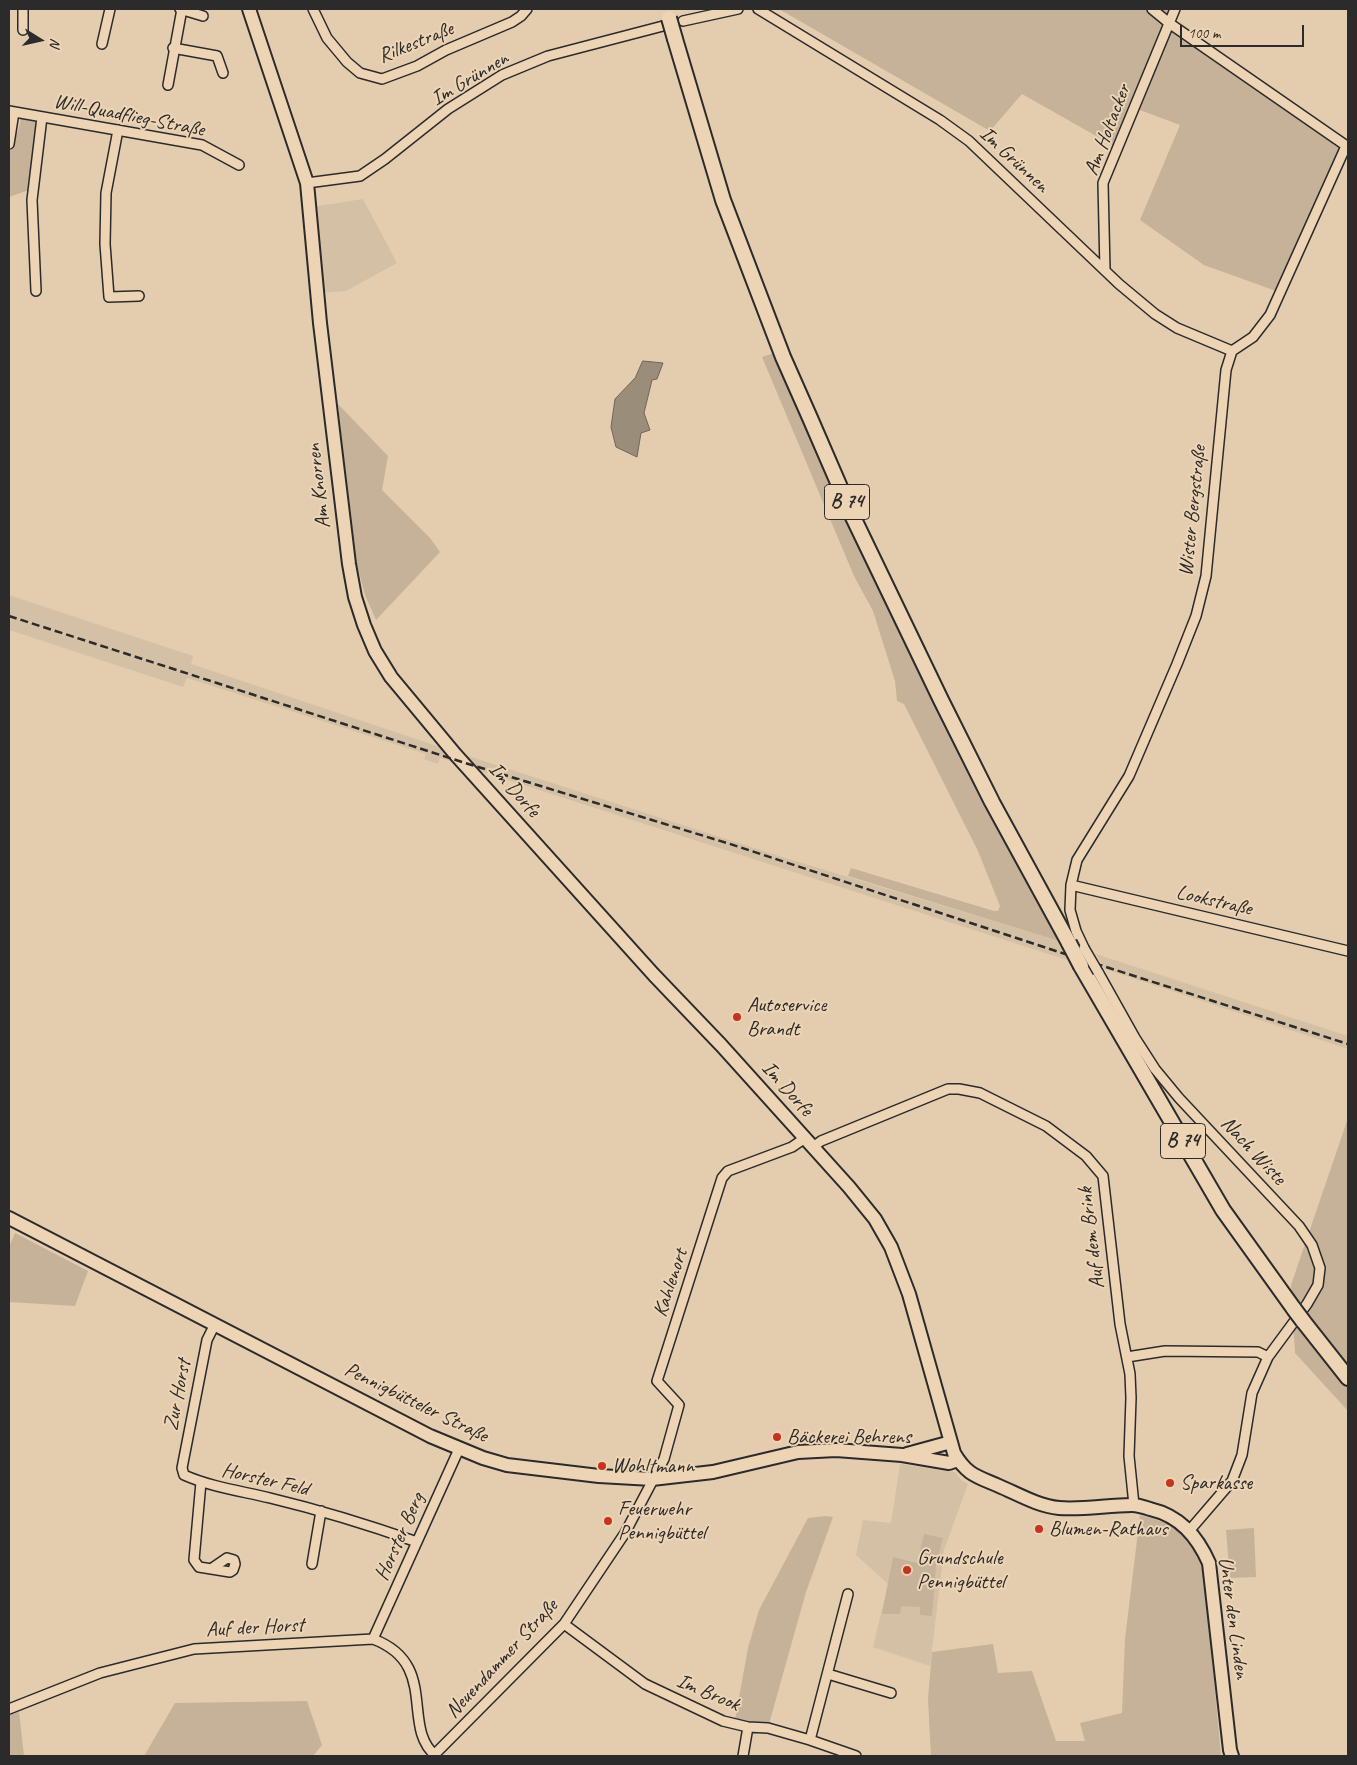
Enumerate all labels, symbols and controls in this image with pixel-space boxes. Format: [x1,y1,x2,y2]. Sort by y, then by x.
north arrow [15,15,65,65]
scale bar [1182,15,1306,47]
street label: Rilkestraße [375,17,457,69]
text: 100 m [1188,24,1220,43]
text: N [46,37,64,48]
street label: Im Grünnen [427,46,513,112]
street label: Am Holtacker [1079,81,1137,179]
street label: Will-Quadflieg-Straße [52,89,206,143]
street label: Im Grünnen [974,121,1054,199]
street label: Am Knorren [301,442,337,530]
street label: Wister Bergstraße [1174,444,1212,578]
road number: B 74 [824,484,870,520]
street label: Im Dorfe [483,757,545,823]
street label: Lookstraße [1174,880,1254,922]
place label: Autoservice Brandt [747,992,826,1042]
marker: Autoservice Brandt [731,1011,743,1023]
street label: Im Dorfe [756,1056,818,1122]
street label: Nach Wiste [1215,1112,1291,1190]
road number: B 74 [1160,1124,1206,1158]
street label: Auf dem Brink [1073,1186,1111,1290]
street label: Kahlenort [648,1246,694,1320]
street label: Zur Horst [159,1357,197,1433]
street label: Pennigbütteler Straße [340,1357,492,1449]
place label: Bäckerei Behrens [787,1424,911,1450]
marker: Bäckerei Behrens [771,1431,783,1443]
place label: Wohltmann [612,1453,694,1479]
street label: Horster Feld [219,1458,311,1502]
marker: Wohltmann [596,1460,608,1472]
place label: Sparkasse [1180,1470,1252,1496]
marker: Sparkasse [1164,1477,1176,1489]
street label: Horster Berg [370,1489,430,1585]
place label: Feuerwehr Pennigbüttel [618,1496,706,1546]
marker: Feuerwehr Pennigbüttel [602,1515,614,1527]
place label: Blumen-Rathaus [1049,1516,1168,1542]
marker: Blumen-Rathaus [1033,1523,1045,1535]
place label: Grundschule Pennigbüttel [917,1545,1005,1595]
street label: Unter den Linden [1212,1556,1254,1680]
marker: Grundschule Pennigbüttel [901,1564,913,1576]
street label: Neuendammer Straße [440,1594,564,1724]
street label: Auf der Horst [205,1613,305,1643]
street label: Im Brook [673,1668,743,1718]

